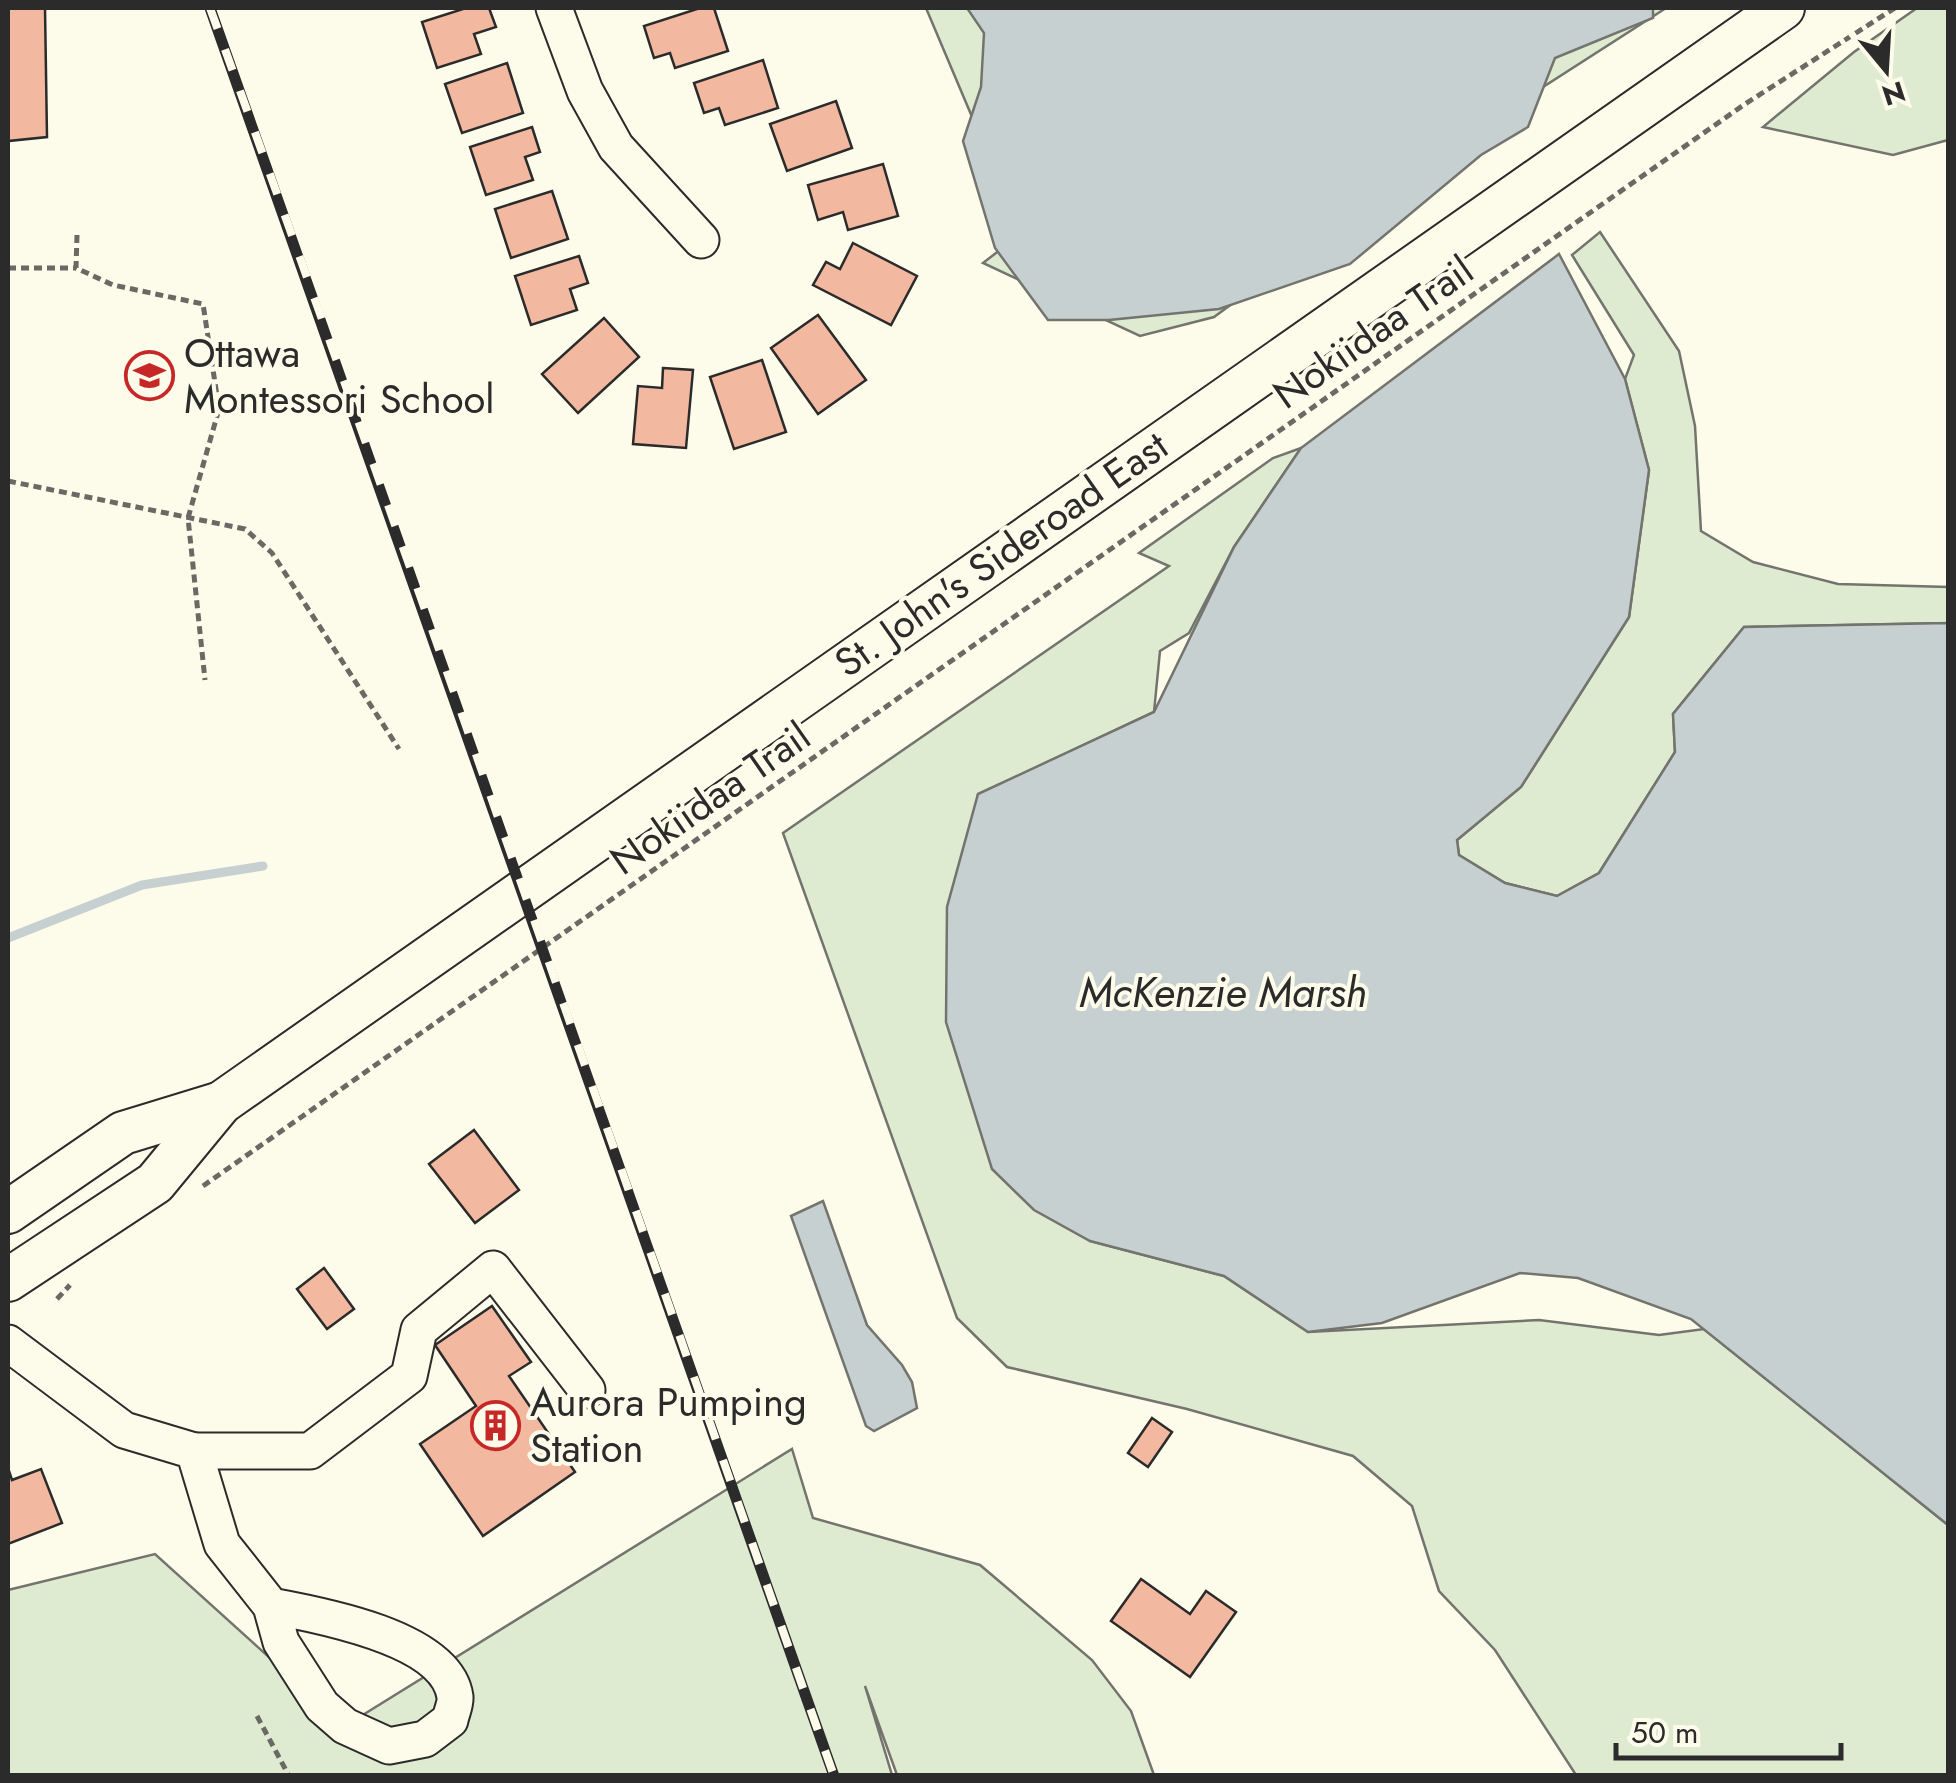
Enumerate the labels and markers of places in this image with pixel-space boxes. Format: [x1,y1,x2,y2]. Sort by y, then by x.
place label: Ottawa Montessori School [184,324,495,428]
school or university icon: Ottawa Montessori School [123,350,175,402]
place label: Aurora Pumping Station [530,1373,807,1477]
building icon: Aurora Pumping Station [469,1399,521,1451]

